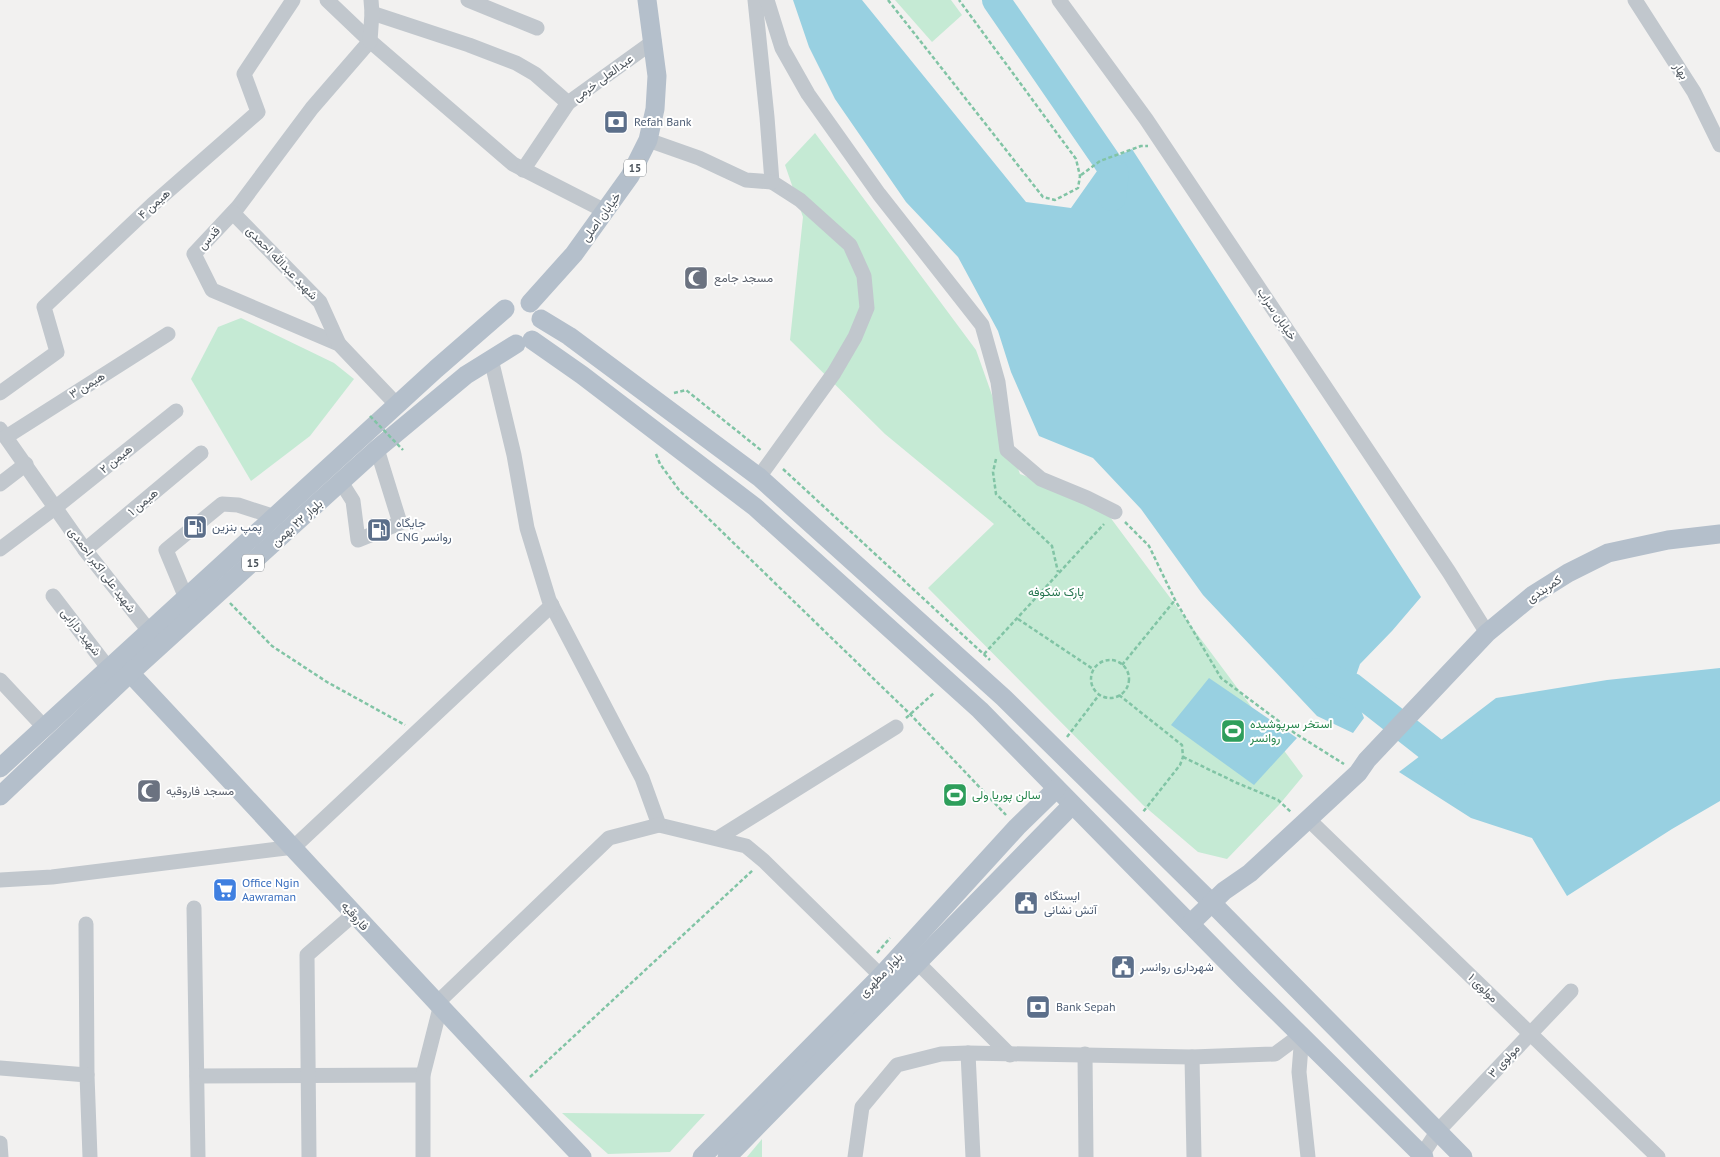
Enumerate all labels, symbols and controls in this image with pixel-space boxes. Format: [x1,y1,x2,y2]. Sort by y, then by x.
street label: عبدالعلی خرمی [570,51,636,105]
street label: بهار [1669,59,1692,82]
bank icon: Refah Bank [603,109,629,135]
place label: Refah Bank [634,114,692,129]
road number: 15 [624,160,646,177]
street label: هیمن ۴ [134,185,174,223]
street label: خیابان اصلی [577,189,625,245]
street label: قدس [194,223,224,253]
street label: شهید عبدالله احمدی [243,223,321,303]
mosque icon: مسجد جامع [683,265,709,291]
place label: مسجد جامع [714,270,773,287]
street label: خیابان سراب [1254,285,1300,343]
street label: هیمن ۳ [66,368,108,402]
street label: هیمن ۲ [96,441,136,477]
street label: هیمن ۱ [124,485,162,519]
street label: بلوار ۲۲ بهمن [268,496,326,550]
fuel station icon: پمپ بنزین [182,514,208,540]
place label: جایگاه CNG روانسر [396,515,452,545]
fuel station icon: جایگاه CNG روانسر [366,517,392,543]
place label: پمپ بنزین [212,519,262,535]
street label: شهید علی اکبر احمدی [65,524,139,616]
road number: 15 [242,554,264,572]
street label: کمربندی [1523,571,1565,607]
park label: پارک شکوفه [1028,584,1084,600]
street label: شهید دارابی [57,605,105,659]
place label: استخر سرپوشیده روانسر [1249,716,1332,746]
sports icon: استخر سرپوشیده روانسر [1220,718,1246,744]
mosque icon: مسجد فاروقیه [136,778,162,804]
sports icon: سالن پوریا ولی [942,782,968,808]
place label: مسجد فاروقیه [166,783,234,799]
place label: سالن پوریا ولی [972,787,1040,803]
place label: Office Ngin Aawraman [242,875,299,904]
supermarket icon: Office Ngin Aawraman [212,877,238,903]
place label: ایستگاه آتش نشانی [1044,888,1098,918]
public building icon: ایستگاه آتش نشانی [1013,890,1039,916]
street label: فاروقیه [338,898,372,934]
street label: بلوار مطهری [856,949,906,1001]
public building icon: شهرداری روانسر [1110,954,1136,980]
place label: شهرداری روانسر [1139,959,1214,975]
street label: مولوی ۱ [1465,970,1501,1006]
bank icon: Bank Sepah [1025,994,1051,1020]
place label: Bank Sepah [1056,999,1116,1014]
street label: مولوی ۳ [1484,1041,1524,1081]

